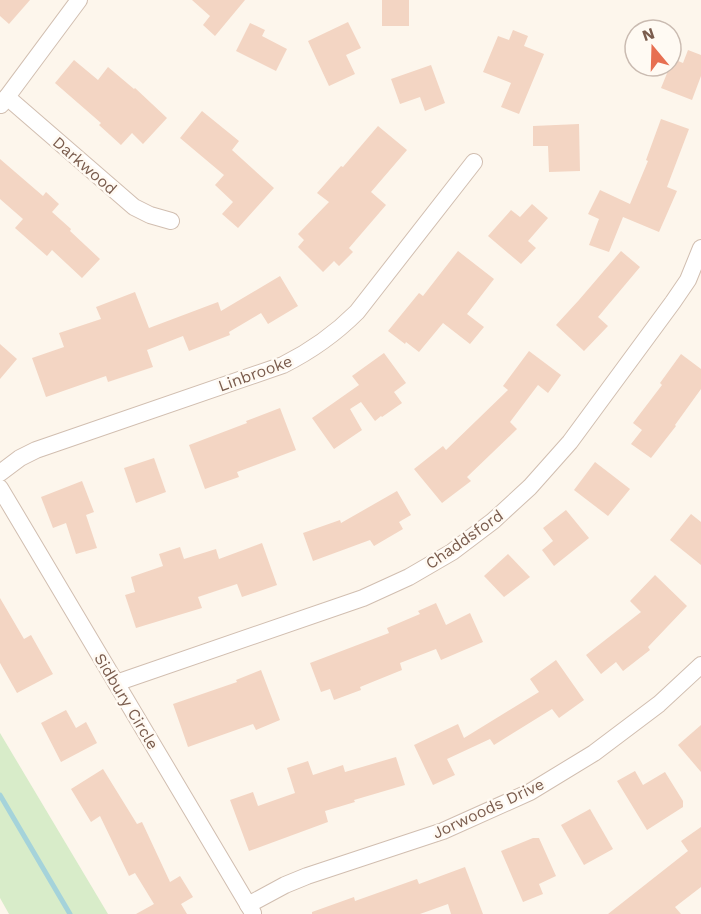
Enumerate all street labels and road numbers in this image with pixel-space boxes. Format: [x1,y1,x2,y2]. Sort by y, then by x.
street label: Darkwood [49,132,121,198]
street label: Linbrooke [216,351,295,396]
street label: Chaddsford [422,506,507,573]
street label: Sidbury Circle [90,650,163,753]
street label: Jorwoods Drive [429,774,547,843]

